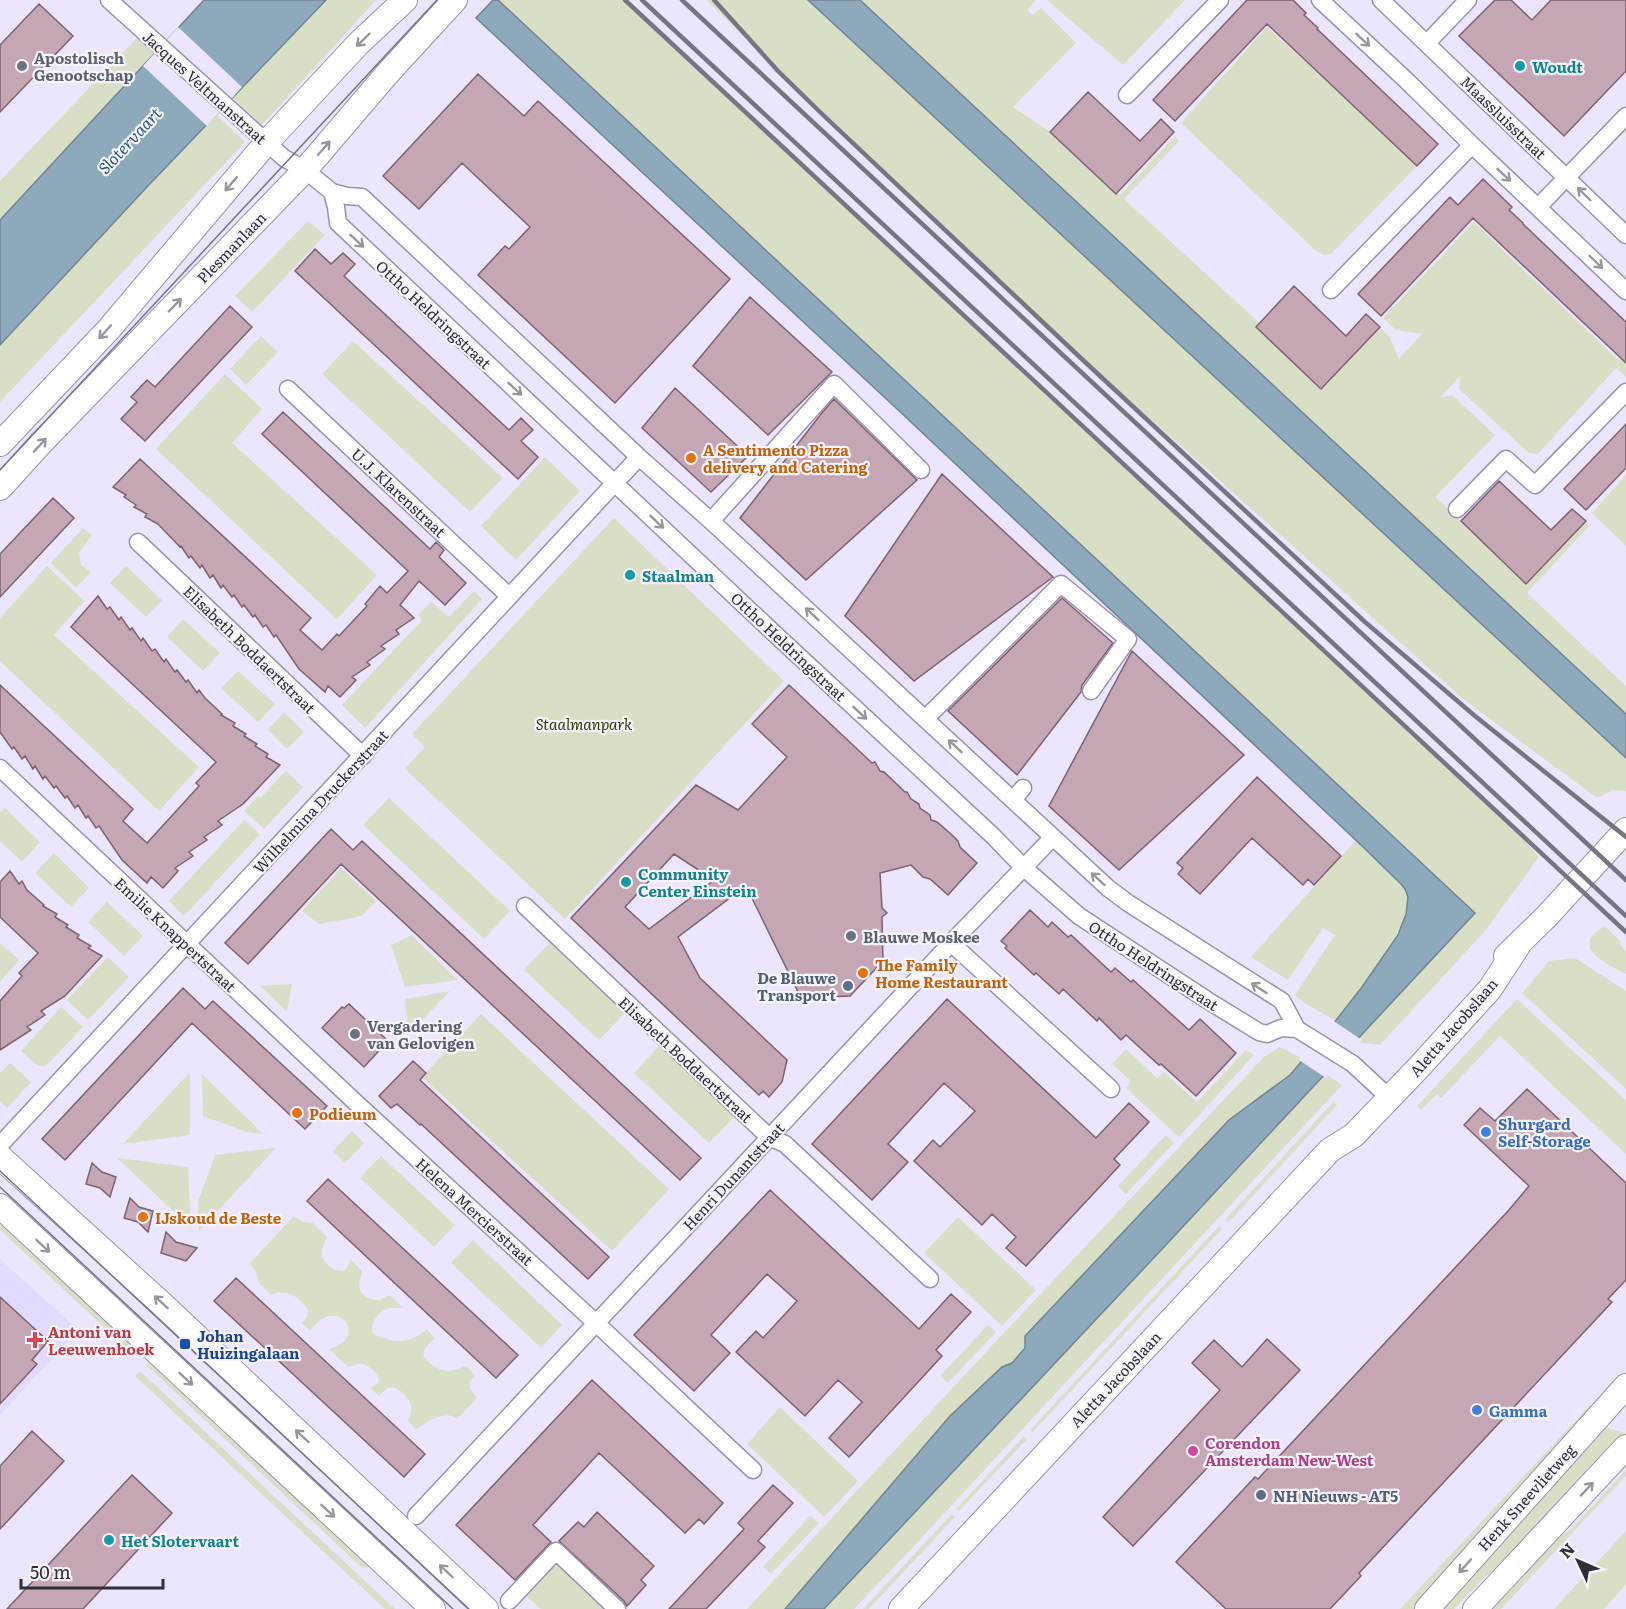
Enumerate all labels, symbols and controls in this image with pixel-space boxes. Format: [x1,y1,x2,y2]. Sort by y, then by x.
street label: Jacques Veltmanstraat [138,25,272,149]
one-way arrow [356,33,371,48]
one-way arrow [1355,33,1370,47]
place label: Apostolisch Genootschap [34,46,134,86]
place label: Woudt [1532,55,1583,78]
marker: Apostolisch Genootschap [15,59,29,73]
marker: Woudt [1513,59,1527,73]
street label: Maassluisstraat [1456,70,1552,164]
water label: Slotervaart [92,101,167,179]
one-way arrow [317,141,331,156]
one-way arrow [1496,168,1511,182]
one-way arrow [225,176,238,192]
one-way arrow [1577,187,1592,201]
street label: Plesmanlaan [191,206,271,288]
one-way arrow [350,234,365,249]
street label: Ottho Heldringstraat [371,254,497,374]
one-way arrow [1588,255,1603,269]
one-way arrow [168,297,182,312]
one-way arrow [98,325,112,340]
one-way arrow [507,382,522,396]
one-way arrow [33,438,47,453]
place label: A Sentimento Pizza delivery and Catering [703,438,869,478]
street label: U.J. Klarenstraat [347,442,451,542]
marker: A Sentimento Pizza delivery and Catering [684,451,698,465]
one-way arrow [649,515,664,529]
place label: Staalman [642,564,715,587]
marker: Staalman [623,568,637,582]
street label: Elisabeth Boddaertstraat [179,580,321,718]
street label: Ottho Heldringstraat [726,586,852,706]
one-way arrow [804,607,819,621]
one-way arrow [853,706,868,721]
park label: Staalmanpark [536,712,633,735]
street label: Wilhelmina Druckerstraat [247,724,393,878]
one-way arrow [947,739,962,753]
place label: Community Center Einstein [638,862,757,902]
street label: Emilie Knappertstraat [110,871,242,997]
one-way arrow [1090,872,1105,886]
marker: Community Center Einstein [619,875,633,889]
street label: Ottho Heldringstraat [1085,914,1223,1016]
place label: Blauwe Moskee [863,925,980,948]
marker: Blauwe Moskee [844,929,858,943]
place label: The Family Home Restaurant [875,953,1008,993]
place label: De Blauwe Transport [757,966,837,1006]
marker: The Family Home Restaurant [856,966,870,980]
street label: Aletta Jacobslaan [1403,972,1503,1082]
marker: De Blauwe Transport [841,979,855,993]
one-way arrow [1251,981,1268,993]
street label: Elisabeth Boddaertstraat [614,991,758,1127]
place label: Vergadering van Gelovigen [367,1014,475,1054]
marker: Vergadering van Gelovigen [348,1027,362,1041]
place label: Podieum [309,1102,377,1125]
marker: Podieum [290,1106,304,1120]
place label: Shurgard Self-Storage [1498,1112,1591,1152]
street label: Henri Dunantstraat [677,1117,789,1235]
marker: Shurgard Self-Storage [1479,1125,1493,1139]
street label: Helena Mercierstraat [411,1152,539,1270]
place label: IJskoud de Beste [155,1206,282,1229]
marker: IJskoud de Beste [136,1210,150,1224]
one-way arrow [35,1239,50,1253]
one-way arrow [153,1295,168,1309]
place label: Antoni van Leeuwenhoek [48,1320,155,1360]
place label: Johan Huizingalaan [197,1324,300,1364]
street label: Aletta Jacobslaan [1064,1326,1166,1432]
marker: Antoni van Leeuwenhoek [26,1331,44,1349]
marker: Johan Huizingalaan [178,1337,192,1351]
one-way arrow [178,1371,193,1386]
place label: Gamma [1489,1399,1548,1422]
marker: Gamma [1470,1403,1484,1417]
one-way arrow [295,1429,310,1443]
place label: Corendon Amsterdam New-West [1205,1431,1374,1471]
street label: Henk Sneevlietweg [1472,1438,1581,1556]
marker: Corendon Amsterdam New-West [1186,1444,1200,1458]
one-way arrow [1580,1482,1594,1497]
place label: NH Nieuws - AT5 [1273,1484,1398,1507]
marker: NH Nieuws - AT5 [1254,1488,1268,1502]
one-way arrow [321,1504,336,1519]
place label: Het Slotervaart [121,1529,239,1552]
north arrow [1548,1531,1608,1591]
marker: Het Slotervaart [102,1533,116,1547]
text: N [1553,1537,1580,1563]
scale bar [21,1552,164,1590]
text: 50 m [30,1558,71,1585]
one-way arrow [1458,1558,1472,1573]
one-way arrow [439,1565,454,1579]

